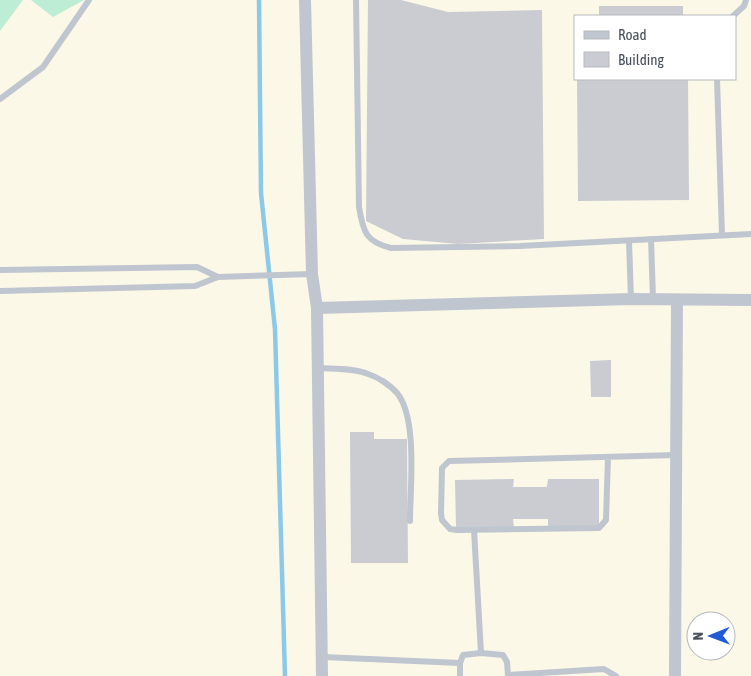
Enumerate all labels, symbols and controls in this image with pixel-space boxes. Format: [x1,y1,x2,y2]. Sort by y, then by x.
legend [574,15,736,80]
text: Road [618,26,647,43]
text: Building [618,51,664,68]
north arrow [686,611,736,661]
text: N [690,632,706,640]

